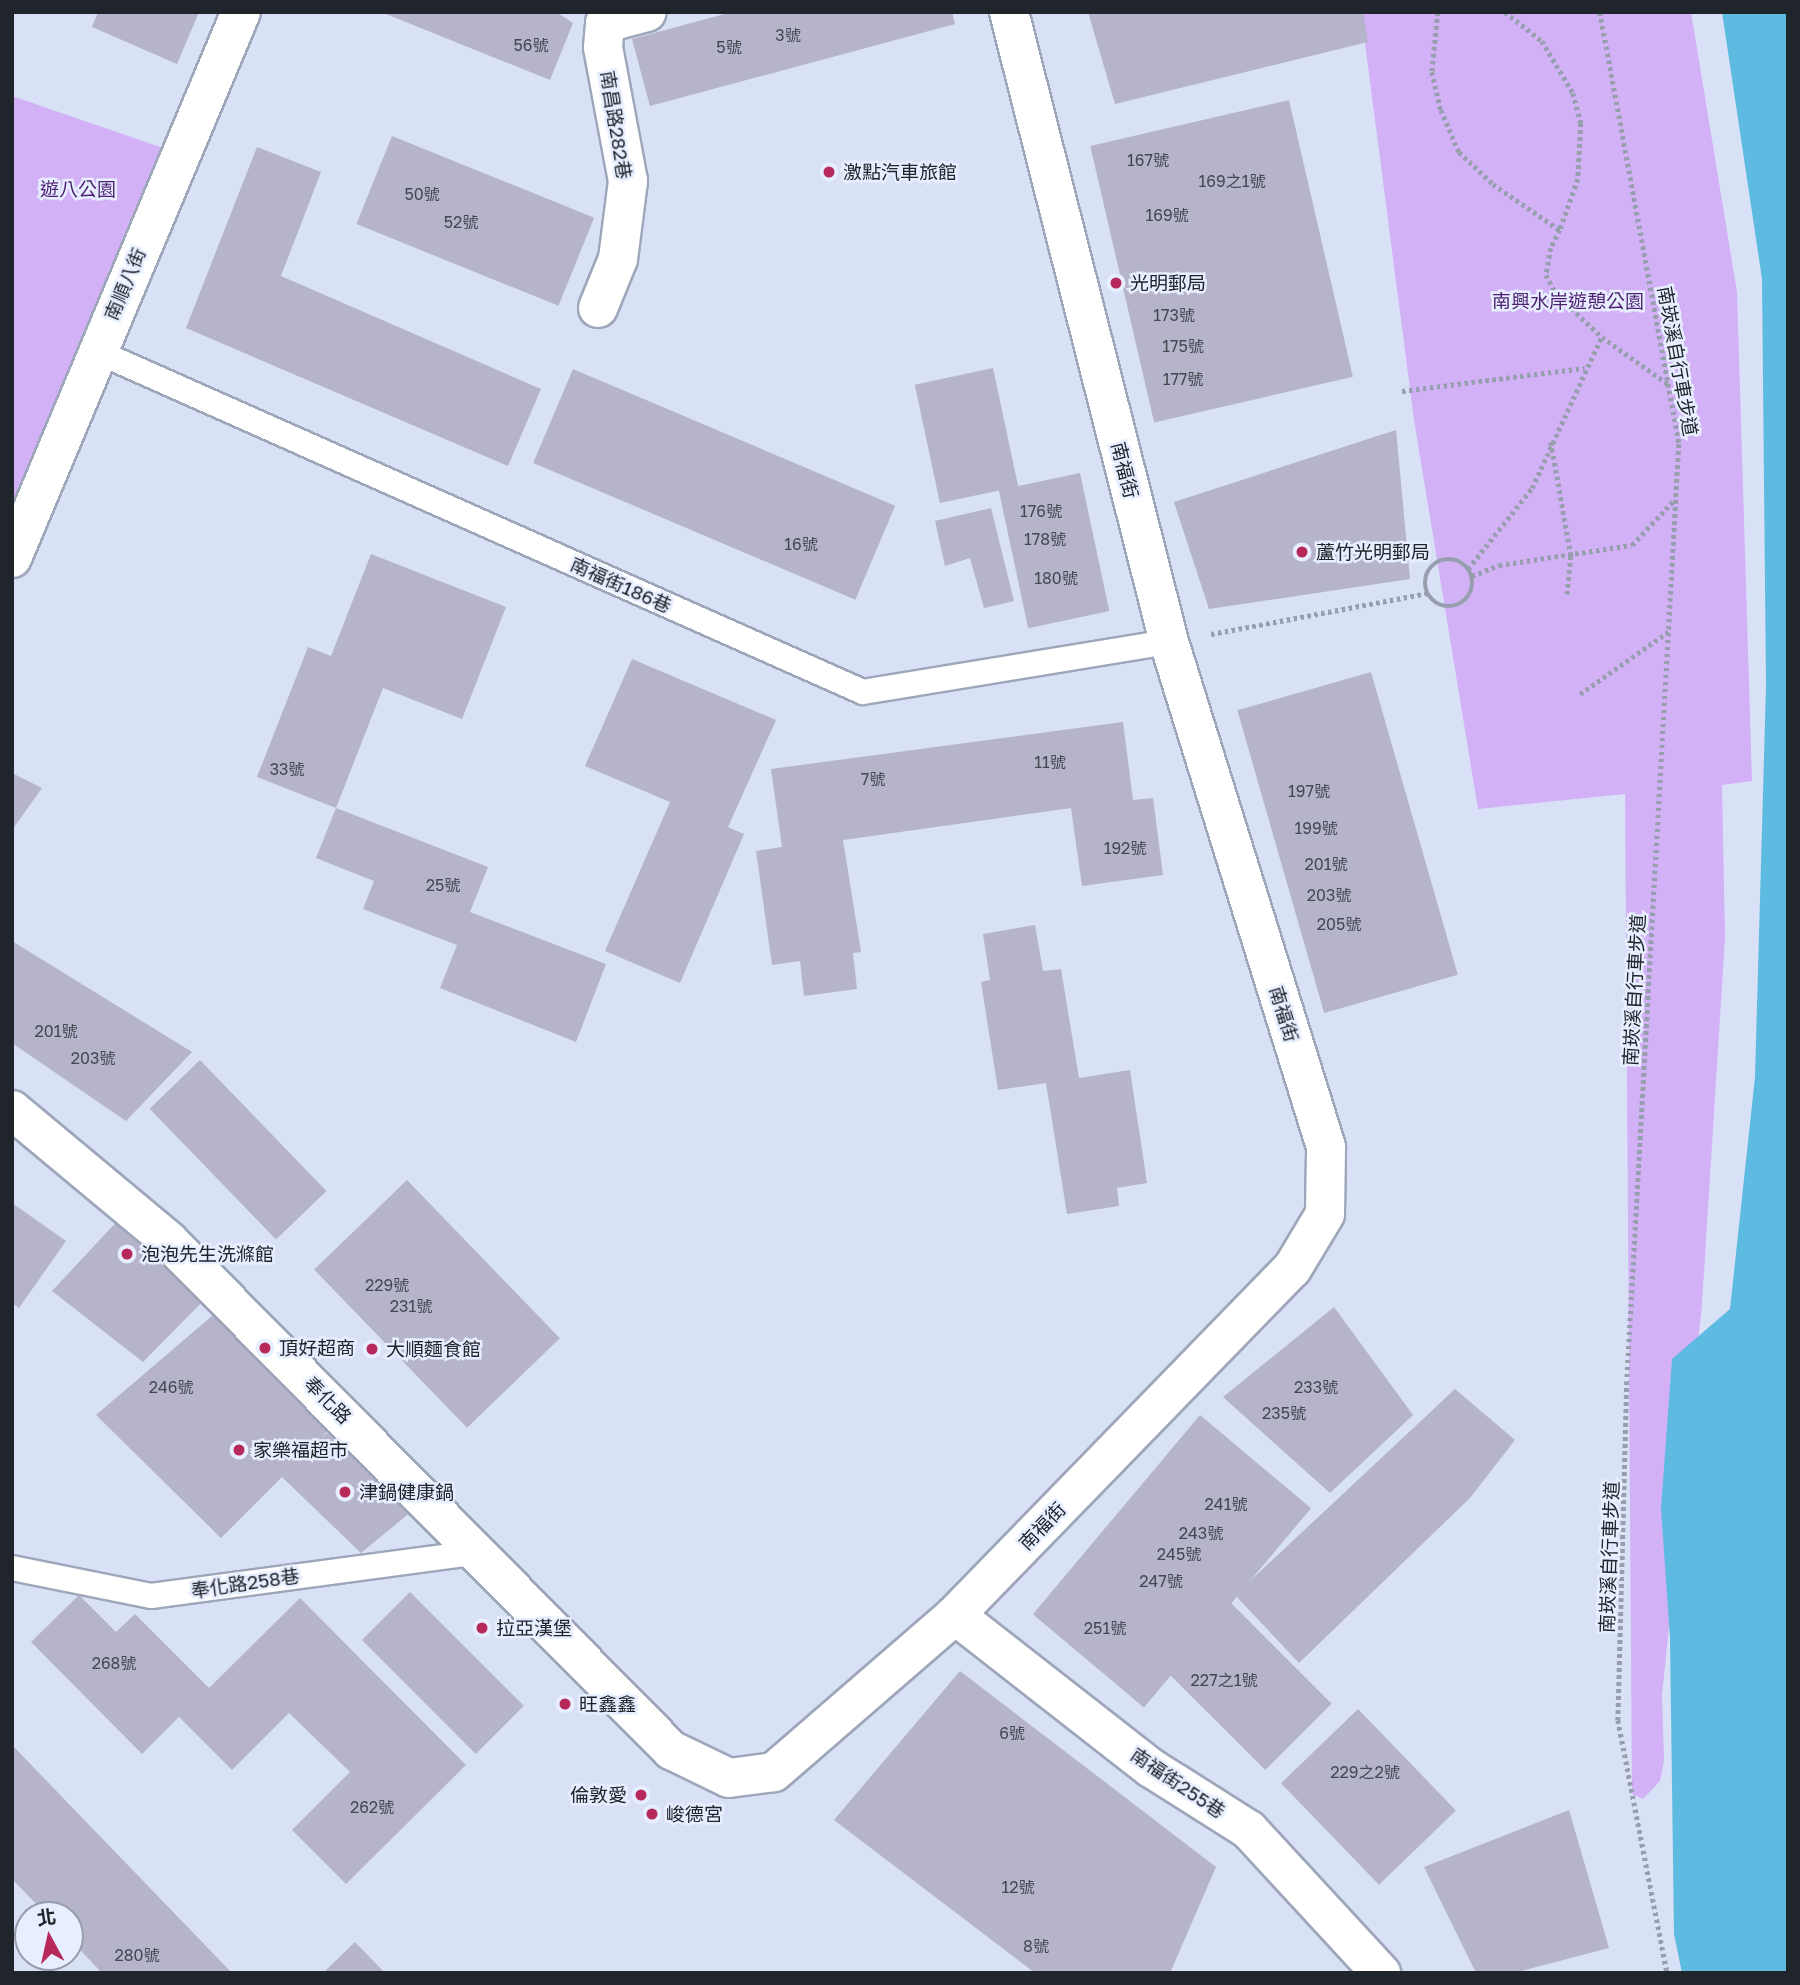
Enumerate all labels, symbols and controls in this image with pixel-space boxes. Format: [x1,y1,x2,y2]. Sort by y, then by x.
house number: 3號 [775,25,801,45]
house number: 56號 [514,35,548,55]
house number: 5號 [716,37,742,57]
street label: 南昌路282巷 [596,69,636,181]
house number: 167號 [1127,150,1169,170]
place label: 激點汽車旅館 [843,161,957,183]
marker: 激點汽車旅館 [821,164,837,180]
house number: 169之1號 [1199,171,1265,191]
park label: 遊八公園 [40,178,116,200]
house number: 50號 [404,184,440,204]
house number: 169號 [1145,205,1189,225]
house number: 52號 [444,212,478,232]
street label: 南順八街 [100,245,150,323]
place label: 光明郵局 [1130,272,1206,294]
marker: 光明郵局 [1108,275,1124,291]
street label: 南崁溪自行車步道 [1654,284,1702,438]
park label: 南興水岸遊憩公園 [1492,290,1644,312]
house number: 173號 [1153,305,1195,325]
house number: 175號 [1162,336,1204,356]
house number: 177號 [1163,369,1203,389]
street label: 南福街 [1107,440,1143,500]
house number: 176號 [1020,501,1062,521]
house number: 178號 [1024,529,1066,549]
house number: 16號 [784,534,818,554]
place label: 蘆竹光明郵局 [1316,541,1430,563]
marker: 蘆竹光明郵局 [1294,544,1310,560]
street label: 南福街186巷 [567,553,675,617]
house number: 180號 [1034,568,1078,588]
house number: 11號 [1034,752,1066,772]
house number: 33號 [270,759,304,779]
house number: 7號 [861,769,885,789]
house number: 197號 [1288,781,1330,801]
house number: 199號 [1294,818,1338,838]
house number: 192號 [1104,838,1146,858]
house number: 201號 [1305,854,1347,874]
house number: 25號 [426,875,460,895]
house number: 203號 [1307,885,1351,905]
house number: 205號 [1317,914,1361,934]
street label: 南崁溪自行車步道 [1619,914,1649,1066]
street label: 南福街 [1265,983,1303,1045]
house number: 201號 [35,1021,77,1041]
house number: 203號 [71,1048,115,1068]
place label: 泡泡先生洗滌館 [141,1243,274,1265]
marker: 泡泡先生洗滌館 [119,1246,135,1262]
house number: 229號 [365,1275,409,1295]
house number: 231號 [390,1296,432,1316]
place label: 頂好超商 [279,1337,355,1359]
place label: 大順麵食館 [386,1338,481,1360]
marker: 頂好超商 [257,1340,273,1356]
marker: 大順麵食館 [364,1341,380,1357]
street label: 奉化路 [300,1372,356,1428]
house number: 246號 [149,1377,193,1397]
house number: 233號 [1294,1377,1338,1397]
house number: 235號 [1262,1403,1306,1423]
place label: 家樂福超市 [253,1439,348,1461]
marker: 家樂福超市 [231,1442,247,1458]
place label: 津鍋健康鍋 [359,1481,454,1503]
street label: 南崁溪自行車步道 [1595,1481,1623,1633]
marker: 津鍋健康鍋 [337,1484,353,1500]
house number: 241號 [1205,1494,1247,1514]
street label: 南福街 [1014,1498,1070,1554]
house number: 243號 [1179,1523,1223,1543]
house number: 245號 [1157,1544,1201,1564]
street label: 奉化路258巷 [189,1564,301,1602]
house number: 247號 [1139,1571,1183,1591]
place label: 拉亞漢堡 [496,1617,572,1639]
house number: 251號 [1084,1618,1126,1638]
marker: 拉亞漢堡 [474,1620,490,1636]
house number: 268號 [92,1653,136,1673]
house number: 227之1號 [1191,1670,1257,1690]
place label: 旺鑫鑫 [579,1693,636,1715]
marker: 旺鑫鑫 [557,1696,573,1712]
house number: 6號 [999,1723,1025,1743]
street label: 南福街255巷 [1126,1743,1230,1823]
house number: 229之2號 [1330,1762,1400,1782]
place label: 倫敦愛 [570,1784,627,1806]
marker: 倫敦愛 [633,1787,649,1803]
house number: 262號 [350,1797,394,1817]
place label: 峻德宮 [666,1803,723,1825]
marker: 峻德宮 [644,1806,660,1822]
house number: 12號 [1001,1877,1035,1897]
north arrow [14,1901,84,1971]
text: 北 [35,1904,57,1929]
house number: 8號 [1023,1936,1049,1956]
house number: 280號 [115,1945,159,1965]

